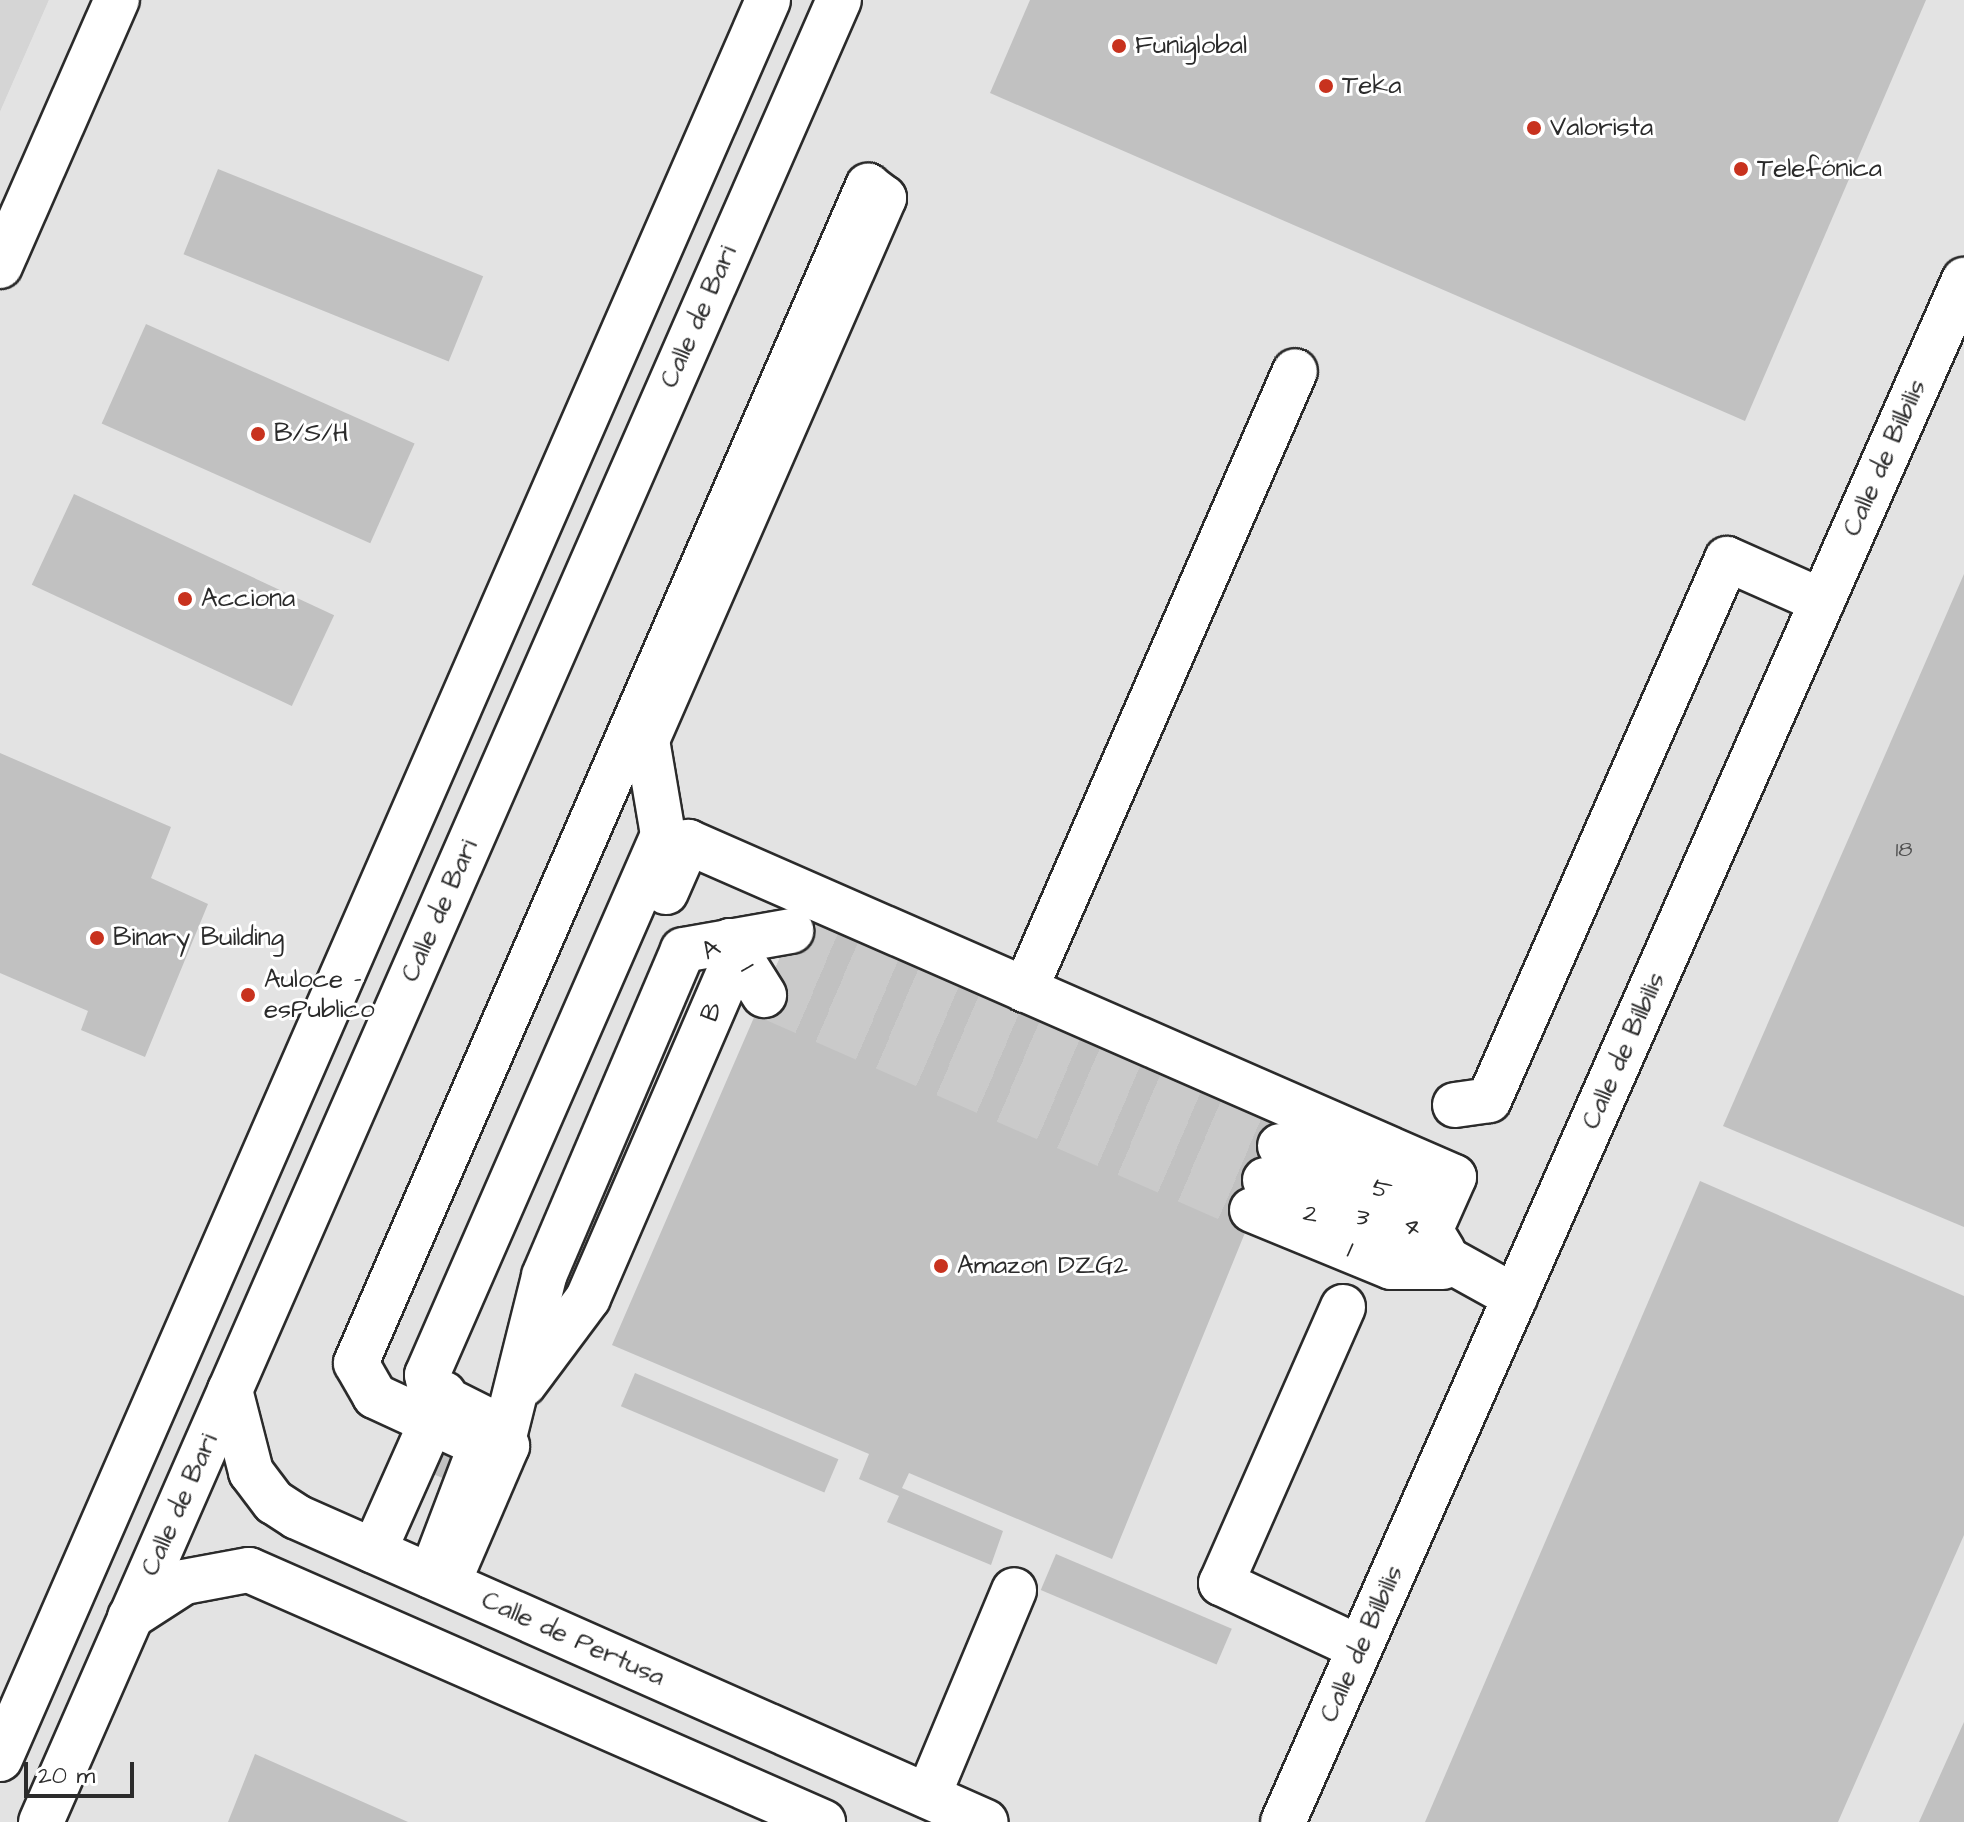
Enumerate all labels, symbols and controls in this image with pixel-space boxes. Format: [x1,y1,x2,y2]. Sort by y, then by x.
place label: Funiglobal [1135,30,1247,62]
marker: Funiglobal [1110,37,1128,55]
place label: Teka [1342,70,1401,102]
marker: Teka [1317,77,1335,95]
place label: Valorista [1550,112,1653,144]
marker: Valorista [1525,119,1543,137]
place label: Telefónica [1757,153,1882,185]
marker: Telefónica [1732,160,1750,178]
street label: Calle de Bari [654,241,744,393]
street label: Calle de Bílbilis [1837,375,1933,541]
place label: B/S/H [274,418,349,450]
marker: B/S/H [249,425,267,443]
place label: Acciona [201,583,295,615]
marker: Acciona [176,590,194,608]
street label: Calle de Bari [395,835,485,987]
house number: 18 [1895,837,1913,863]
place label: Binary Building [113,922,284,954]
marker: Binary Building [88,929,106,947]
street label: A [696,932,726,968]
street label: 1 [733,958,761,978]
place label: Auloce - esPublico [264,964,375,1026]
street label: Calle de Bílbilis [1576,968,1672,1134]
marker: Auloce - esPublico [239,986,257,1004]
street label: B [694,997,730,1027]
street label: 5 [1366,1172,1396,1208]
street label: 2 [1298,1198,1324,1232]
street label: 3 [1350,1201,1374,1235]
street label: 4 [1395,1209,1429,1245]
street label: 1 [1343,1235,1357,1265]
place label: Amazon DZG2 [957,1250,1128,1282]
marker: Amazon DZG2 [932,1257,950,1275]
street label: Calle de Bari [135,1429,225,1581]
street label: Calle de Bílbilis [1314,1561,1410,1727]
street label: Calle de Pertusa [477,1585,669,1693]
scale bar [28,1746,138,1796]
text: 20 m [38,1759,95,1793]

